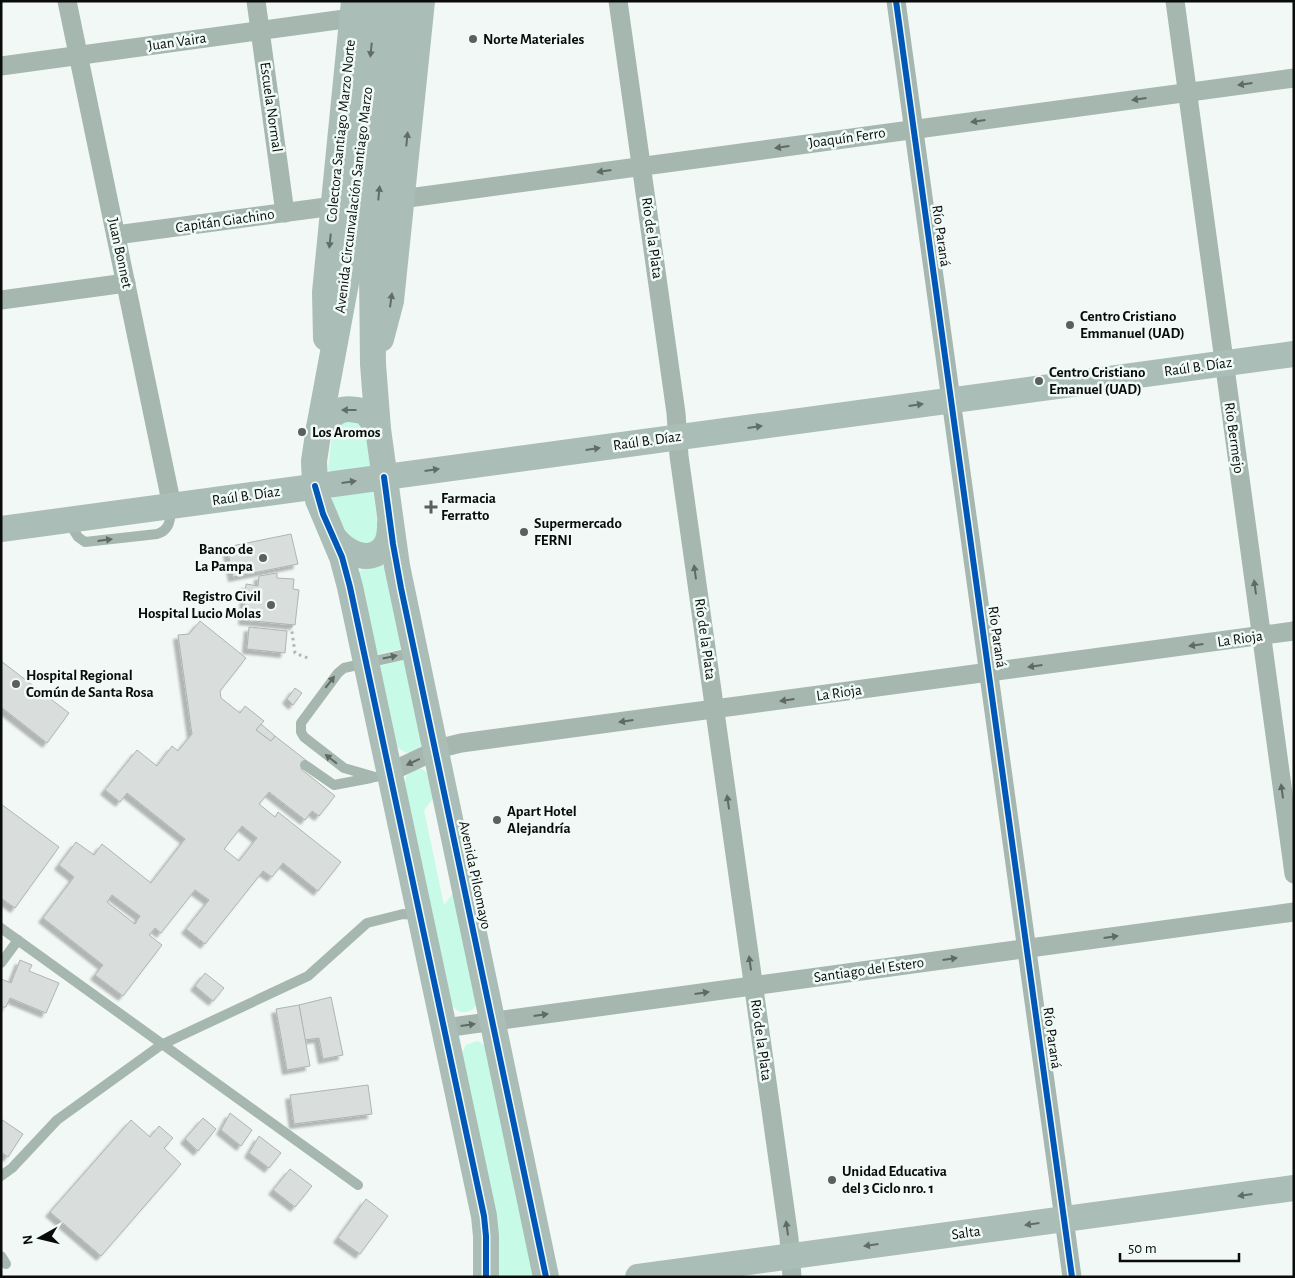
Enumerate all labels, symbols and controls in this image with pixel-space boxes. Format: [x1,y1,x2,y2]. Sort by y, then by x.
street label: Juan Vaira [147,30,207,54]
place label: Norte Materiales [483,32,584,47]
marker: Norte Materiales [467,33,479,45]
street label: Colectora Santiago Marzo Norte [324,39,358,223]
one-way arrow [366,42,374,58]
street label: Escuela Normal [257,61,285,153]
one-way arrow [1237,81,1253,89]
street label: Avenida Circunvalación Santiago Marzo [333,86,375,314]
one-way arrow [1131,95,1147,103]
one-way arrow [970,117,986,125]
street label: Joaquín Ferro [807,125,887,151]
one-way arrow [403,130,411,146]
one-way arrow [774,143,790,151]
one-way arrow [596,167,612,175]
one-way arrow [375,185,383,201]
street label: Río de la Plata [639,196,665,280]
street label: Río Paraná [929,204,953,268]
street label: Capitán Giachino [175,207,275,235]
street label: Juan Bonnet [105,217,135,290]
one-way arrow [326,234,334,250]
one-way arrow [387,292,395,308]
place label: Centro Cristiano Emmanuel (UAD) [1080,309,1185,341]
marker: Centro Cristiano Emmanuel (UAD) [1064,319,1076,331]
street label: Raúl B. Díaz [1163,355,1233,379]
place label: Centro Cristiano Emanuel (UAD) [1049,365,1145,397]
marker: Centro Cristiano Emanuel (UAD) [1033,375,1045,387]
one-way arrow [908,401,924,409]
street label: Río Bermejo [1222,401,1246,475]
one-way arrow [341,406,357,414]
one-way arrow [747,423,763,431]
place label: Los Aromos [312,425,381,440]
marker: Los Aromos [296,426,308,438]
street label: Raúl B. Díaz [612,429,682,453]
one-way arrow [586,444,602,452]
one-way arrow [425,466,441,474]
one-way arrow [342,477,358,485]
street label: Raúl B. Díaz [211,484,281,508]
place label: Farmacia Ferratto [441,491,496,523]
marker: Farmacia Ferratto [425,501,437,513]
place label: Supermercado FERNI [534,516,622,548]
marker: Supermercado FERNI [518,526,530,538]
one-way arrow [97,536,113,544]
place label: Banco de La Pampa [195,542,253,574]
marker: Banco de La Pampa [257,552,269,564]
one-way arrow [691,564,699,580]
one-way arrow [1251,579,1259,595]
place label: Registro Civil Hospital Lucio Molas [138,589,261,621]
street label: Río de la Plata [692,597,718,681]
marker: Registro Civil Hospital Lucio Molas [265,599,277,611]
street label: Río Paraná [985,605,1009,669]
street label: La Rioja [1216,628,1264,650]
one-way arrow [1187,641,1203,649]
one-way arrow [383,653,398,661]
one-way arrow [1026,662,1042,670]
place label: Hospital Regional Común de Santa Rosa [26,668,154,700]
one-way arrow [325,675,335,689]
marker: Hospital Regional Común de Santa Rosa [10,678,22,690]
street label: La Rioja [815,682,863,704]
one-way arrow [779,696,795,704]
one-way arrow [618,717,634,725]
one-way arrow [325,753,338,764]
one-way arrow [406,758,420,766]
one-way arrow [1278,783,1286,799]
one-way arrow [723,794,731,810]
place label: Apart Hotel Alejandría [507,804,577,836]
marker: Apart Hotel Alejandría [491,814,503,826]
street label: Avenida Pilcomayo [456,819,494,931]
one-way arrow [1103,933,1119,941]
one-way arrow [746,955,754,971]
street label: Santiago del Estero [813,955,925,985]
one-way arrow [942,955,958,963]
one-way arrow [694,989,710,997]
street label: Río de la Plata [748,998,774,1082]
street label: Río Paraná [1040,1006,1064,1070]
one-way arrow [533,1011,549,1019]
one-way arrow [461,1021,477,1029]
place label: Unidad Educativa del 3 Ciclo nro. 1 [842,1164,947,1196]
marker: Unidad Educativa del 3 Ciclo nro. 1 [826,1174,838,1186]
one-way arrow [1237,1191,1253,1199]
north arrow [15,1213,65,1263]
one-way arrow [783,1220,791,1236]
one-way arrow [1024,1220,1040,1228]
street label: Salta [951,1224,982,1242]
scale bar [1120,1230,1239,1262]
text: N [21,1234,36,1245]
text: 50 m [1128,1241,1157,1256]
one-way arrow [863,1242,879,1250]

